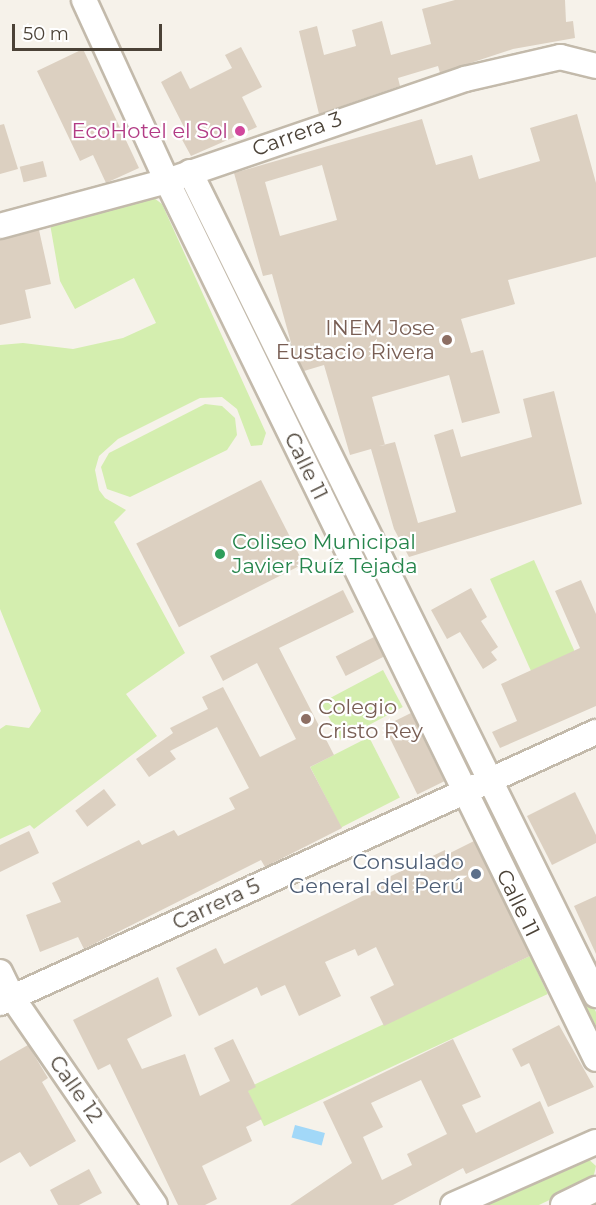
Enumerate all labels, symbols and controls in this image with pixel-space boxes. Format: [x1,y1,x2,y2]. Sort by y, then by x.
scale bar [15,12,165,50]
text: 50 m [23,23,69,45]
street label: Carrera 3 [249,106,345,162]
place label: EcoHotel el Sol [72,118,228,144]
marker: EcoHotel el Sol [233,124,247,138]
place label: INEM Jose Eustacio Rivera [276,315,435,365]
marker: INEM Jose Eustacio Rivera [440,333,454,347]
street label: Calle 11 [279,428,333,504]
place label: Coliseo Municipal Javier Ruíz Tejada [232,529,418,579]
marker: Coliseo Municipal Javier Ruíz Tejada [213,547,227,561]
place label: Colegio Cristo Rey [318,694,423,744]
marker: Colegio Cristo Rey [299,712,313,726]
place label: Consulado General del Perú [289,849,464,899]
street label: Calle 11 [491,865,545,941]
marker: Consulado General del Perú [469,867,483,881]
street label: Carrera 5 [168,873,264,935]
street label: Calle 12 [44,1051,108,1127]

